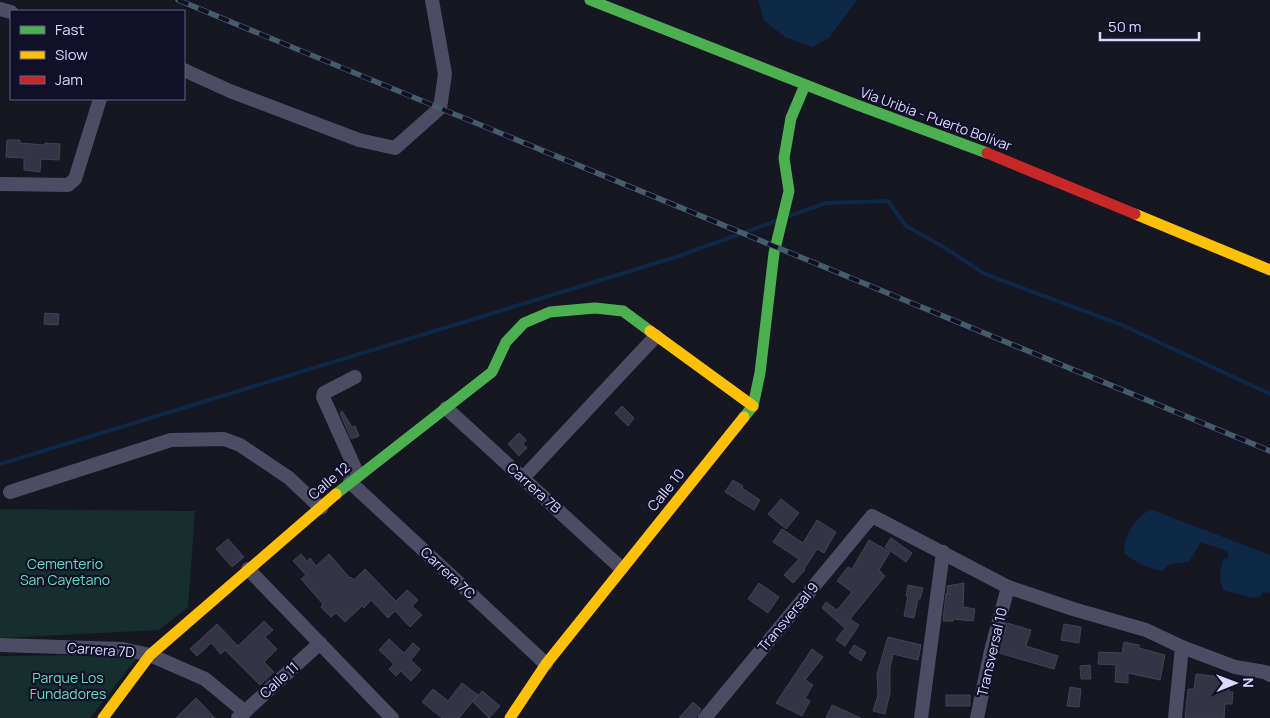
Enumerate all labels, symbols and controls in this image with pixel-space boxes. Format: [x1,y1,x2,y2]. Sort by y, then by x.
legend [10,10,185,100]
scale bar [1100,10,1199,42]
text: 50 m [1108,16,1142,37]
text: Fast [55,19,84,40]
text: Slow [55,44,88,65]
text: Jam [55,69,83,90]
street label: Vía Uribia - Puerto Bolívar [858,82,1015,155]
street label: Calle 12 [304,458,353,504]
street label: Carrera 7B [503,458,566,517]
street label: Calle 10 [643,465,689,515]
street label: Carrera 7C [417,542,480,603]
park label: Cementerio San Cayetano [20,554,110,589]
street label: Transversal 9 [753,578,822,655]
street label: Transversal 10 [972,606,1011,698]
street label: Carrera 7D [67,638,135,661]
street label: Calle 11 [255,657,302,702]
north arrow [1210,658,1260,708]
park label: Parque Los Fundadores [30,668,106,703]
text: N [1239,678,1258,688]

